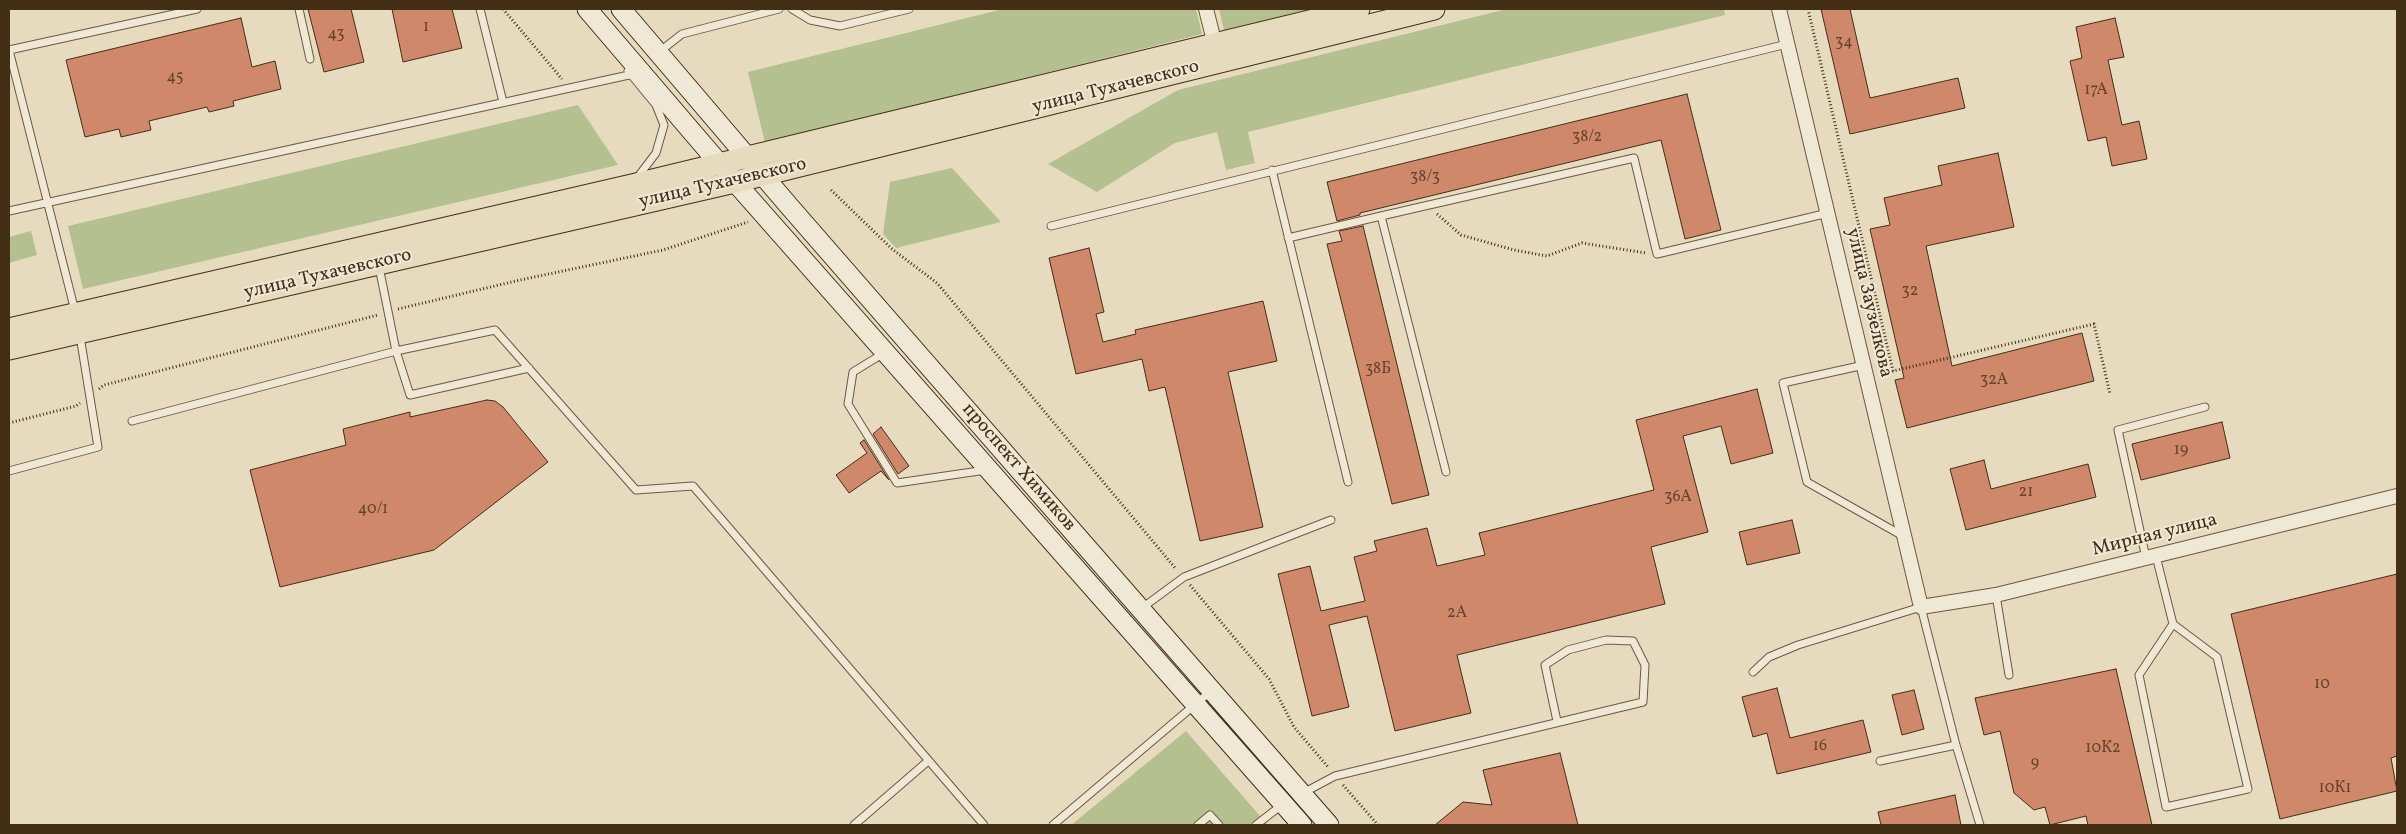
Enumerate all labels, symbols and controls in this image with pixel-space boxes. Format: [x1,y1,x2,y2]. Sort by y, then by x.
house number: 1 [423,18,429,38]
house number: 43 [327,25,345,45]
house number: 34 [1835,33,1853,53]
street label: улица Тухачевского [1030,56,1202,120]
house number: 45 [167,68,183,88]
house number: 17А [2084,81,2108,101]
house number: 38/2 [1572,128,1602,148]
street label: улица Тухачевского [637,154,809,214]
house number: 38/3 [1410,168,1440,188]
street label: улица Заузелкова [1840,226,1896,380]
street label: улица Тухачевского [242,245,414,305]
house number: 32 [1902,282,1918,302]
house number: 38Б [1365,360,1391,380]
house number: 32А [1980,371,2008,391]
street label: проспект Химиков [956,399,1080,537]
house number: 19 [2174,441,2188,461]
house number: 21 [2019,483,2033,503]
house number: 36А [1664,488,1692,508]
house number: 40/1 [358,500,388,520]
street label: Мирная улица [2090,509,2220,563]
house number: 2А [1447,604,1467,624]
house number: 10 [2314,675,2330,695]
house number: 16 [1813,737,1827,757]
house number: 10К2 [2085,739,2121,759]
house number: 9 [2031,754,2039,774]
house number: 10К1 [2319,779,2351,799]

